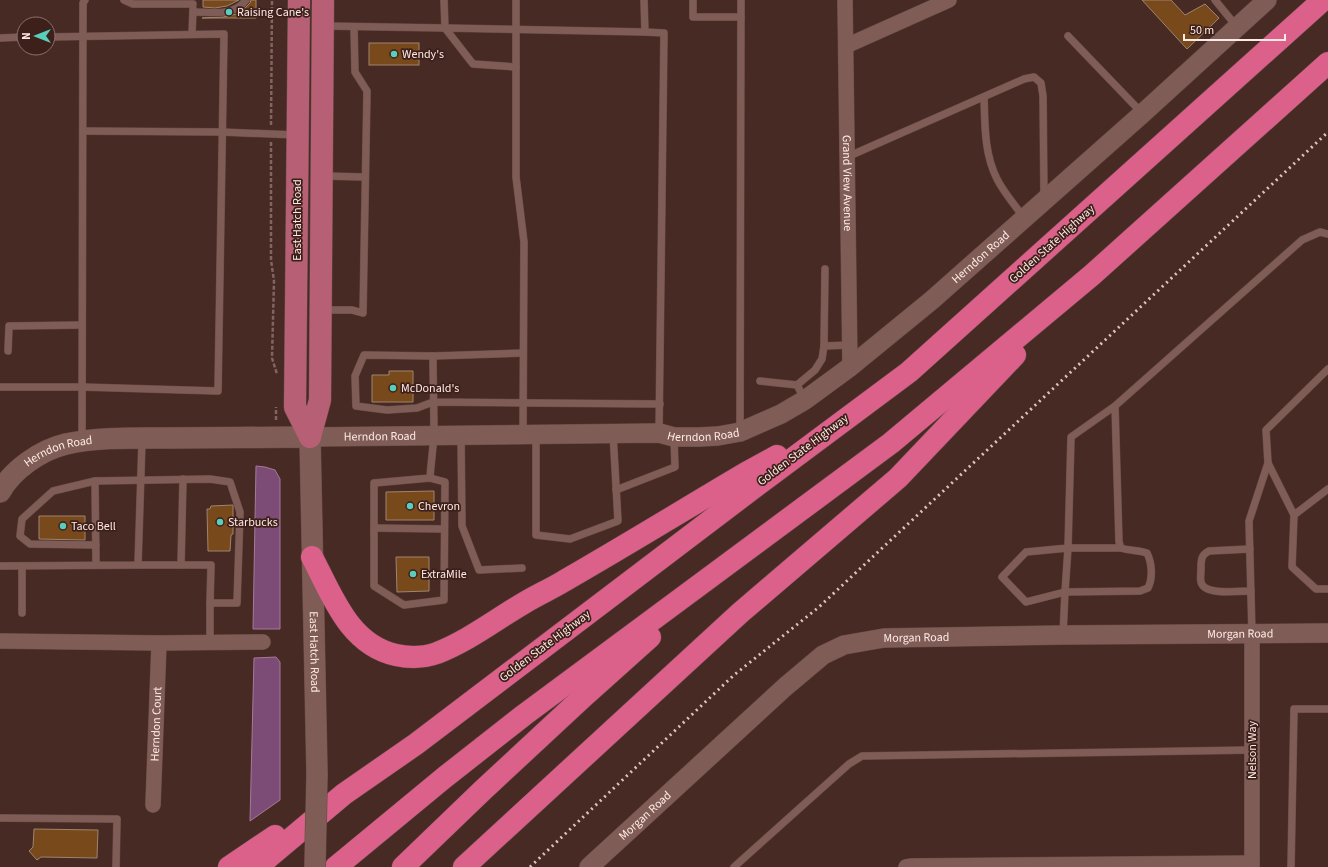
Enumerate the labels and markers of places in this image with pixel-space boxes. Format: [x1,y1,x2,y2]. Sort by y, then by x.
place label: Raising Cane's [237,4,309,21]
marker: Raising Cane's [224,7,234,17]
place label: Wendy's [402,46,444,63]
marker: Wendy's [389,49,399,59]
place label: McDonald's [401,380,459,397]
marker: McDonald's [388,383,398,393]
place label: Chevron [418,498,460,515]
marker: Chevron [405,501,415,511]
place label: Starbucks [228,514,278,531]
marker: Starbucks [215,517,225,527]
place label: Taco Bell [71,518,116,535]
marker: Taco Bell [58,521,68,531]
place label: ExtraMile [421,566,467,583]
marker: ExtraMile [408,569,418,579]

